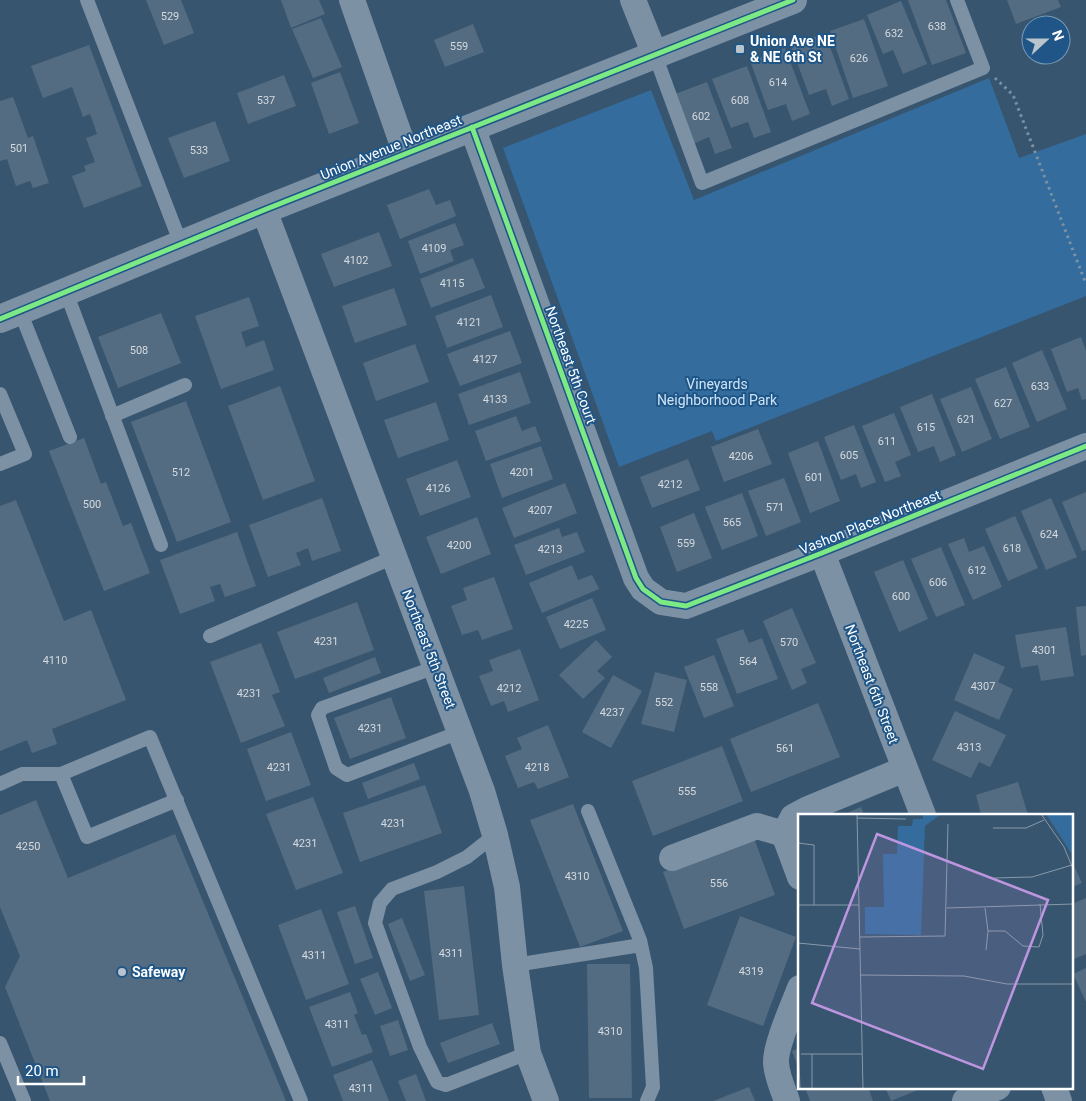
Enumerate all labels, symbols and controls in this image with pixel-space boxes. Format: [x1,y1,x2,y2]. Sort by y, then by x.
house number: 529 [161,10,179,23]
north arrow [1021,15,1071,65]
house number: 638 [928,20,946,33]
house number: 632 [885,27,903,40]
text: N [1049,28,1067,43]
place label: Union Ave NE & NE 6th St [750,33,835,65]
house number: 559 [450,40,468,53]
marker: Union Ave NE & NE 6th St [734,43,746,55]
house number: 626 [850,52,868,65]
house number: 614 [769,76,787,89]
house number: 537 [257,94,275,107]
house number: 608 [731,94,749,107]
house number: 602 [692,110,710,123]
street label: Union Avenue Northeast [318,111,464,183]
house number: 501 [10,142,28,155]
house number: 533 [190,144,208,157]
house number: 4109 [422,242,446,255]
house number: 4102 [344,254,368,267]
house number: 4115 [440,277,464,290]
street label: Northeast 5th Court [542,304,600,426]
house number: 4121 [457,316,481,329]
house number: 508 [130,344,148,357]
house number: 4127 [473,353,497,366]
park label: Vineyards Neighborhood Park [657,376,778,408]
house number: 633 [1031,380,1049,393]
house number: 4133 [483,393,507,406]
house number: 627 [994,397,1012,410]
house number: 621 [957,413,975,426]
house number: 615 [917,421,935,434]
house number: 611 [878,435,896,448]
house number: 605 [840,449,858,462]
house number: 4206 [729,450,753,463]
house number: 512 [172,466,190,479]
house number: 4201 [510,466,534,479]
house number: 601 [805,471,823,484]
house number: 4212 [658,478,682,491]
house number: 4126 [426,482,450,495]
street label: Vashon Place Northeast [797,486,943,558]
house number: 500 [83,498,101,511]
house number: 571 [766,501,784,514]
house number: 4207 [528,504,552,517]
house number: 565 [723,516,741,529]
house number: 624 [1040,528,1058,541]
house number: 559 [677,537,695,550]
house number: 4200 [447,539,471,552]
house number: 618 [1003,542,1021,555]
house number: 4213 [538,543,562,556]
house number: 612 [968,564,986,577]
house number: 606 [929,576,947,589]
street label: Northeast 5th Street [399,587,459,711]
house number: 600 [892,590,910,603]
house number: 4225 [564,618,588,631]
street label: Northeast 6th Street [842,622,902,746]
house number: 4231 [314,635,338,648]
house number: 570 [780,636,798,649]
house number: 4301 [1032,644,1056,657]
house number: 4110 [43,654,67,667]
house number: 564 [739,655,757,668]
house number: 4307 [971,680,995,693]
house number: 558 [700,681,718,694]
house number: 4212 [497,682,521,695]
house number: 4231 [237,687,261,700]
house number: 552 [655,696,673,709]
house number: 4237 [600,706,624,719]
house number: 4231 [358,722,382,735]
house number: 4313 [957,741,981,754]
house number: 561 [776,742,794,755]
house number: 4231 [267,761,291,774]
house number: 4218 [525,761,549,774]
house number: 555 [678,785,696,798]
inset map [798,814,1074,1088]
house number: 4231 [381,817,405,830]
house number: 4231 [293,837,317,850]
house number: 4250 [16,840,40,853]
house number: 4310 [565,870,589,883]
house number: 556 [710,877,728,890]
house number: 4311 [439,947,463,960]
house number: 4311 [302,949,326,962]
place label: Safeway [132,964,186,980]
house number: 4319 [739,965,763,978]
marker: Safeway [116,966,128,978]
house number: 4311 [325,1018,349,1031]
house number: 4310 [598,1025,622,1038]
scale bar [18,1054,84,1086]
text: 20 m [25,1062,59,1080]
house number: 4311 [349,1082,373,1095]

